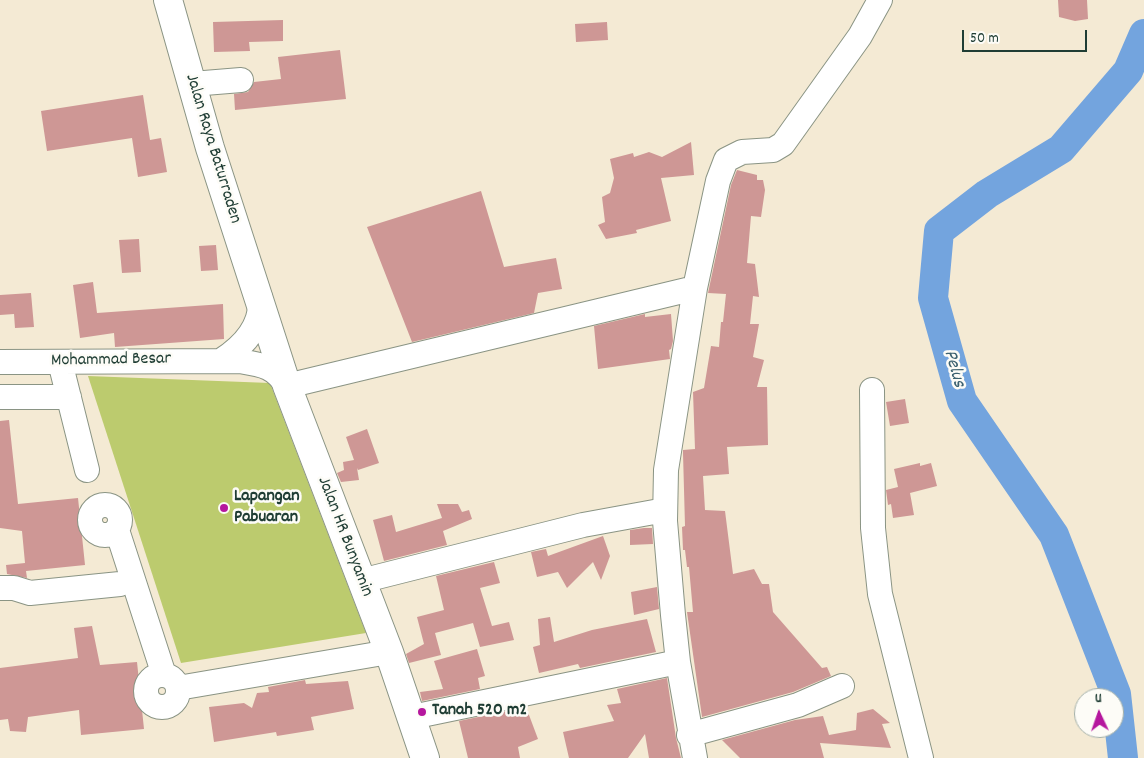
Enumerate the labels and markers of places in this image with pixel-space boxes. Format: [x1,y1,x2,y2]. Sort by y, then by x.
place label: Lapangan Pabuaran [234,487,300,530]
marker: Lapangan Pabuaran [218,502,230,514]
place label: Tanah 520 m2 [432,701,527,723]
marker: Tanah 520 m2 [416,706,428,718]

